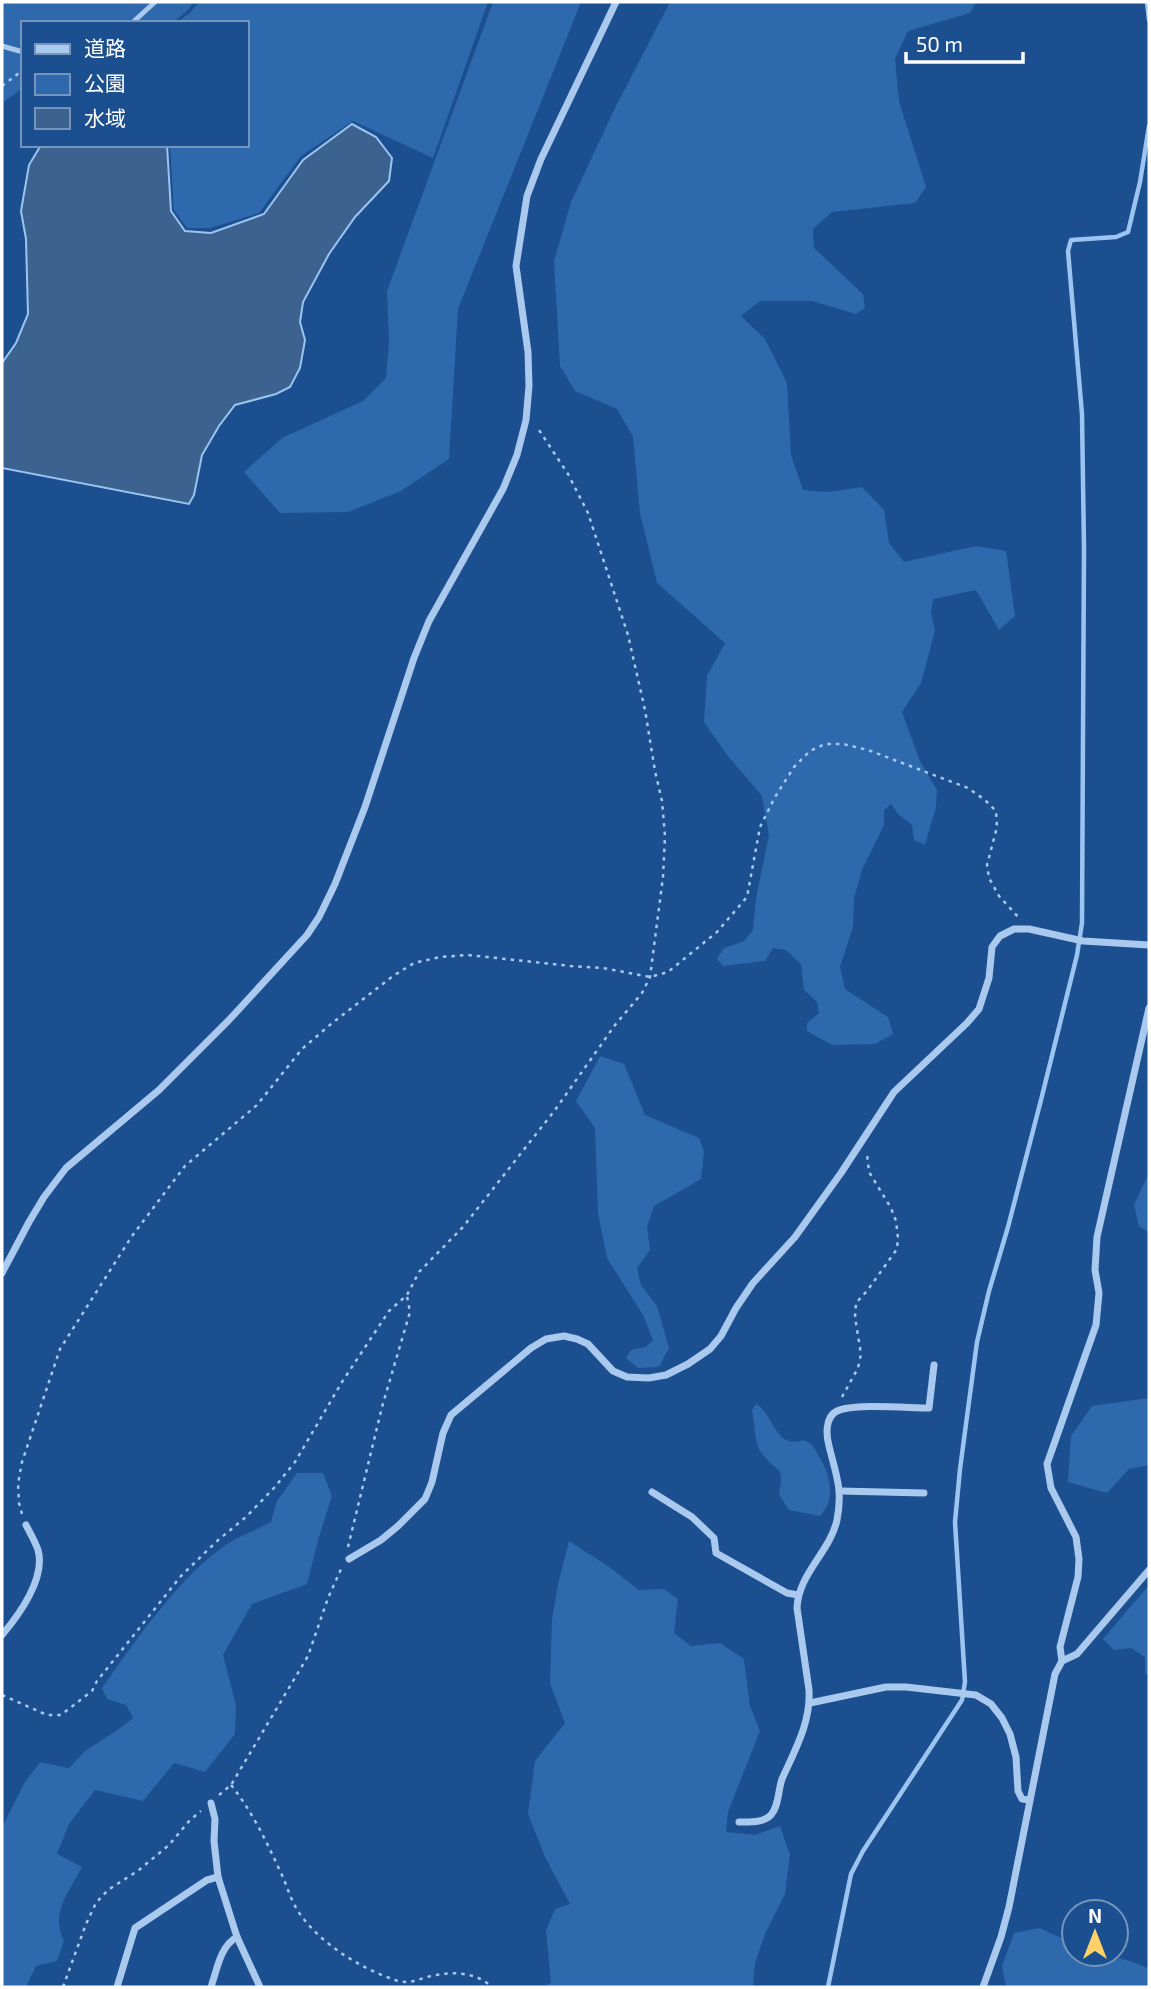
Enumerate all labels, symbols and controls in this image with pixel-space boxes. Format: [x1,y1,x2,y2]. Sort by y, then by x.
legend [21,21,248,147]
scale bar [906,21,1023,65]
text: 50 m [916,31,963,56]
text: 道路 [84,35,126,60]
text: 公園 [84,70,126,95]
text: 水域 [84,105,126,130]
north arrow [1060,1898,1130,1968]
text: N [1088,1904,1102,1927]

